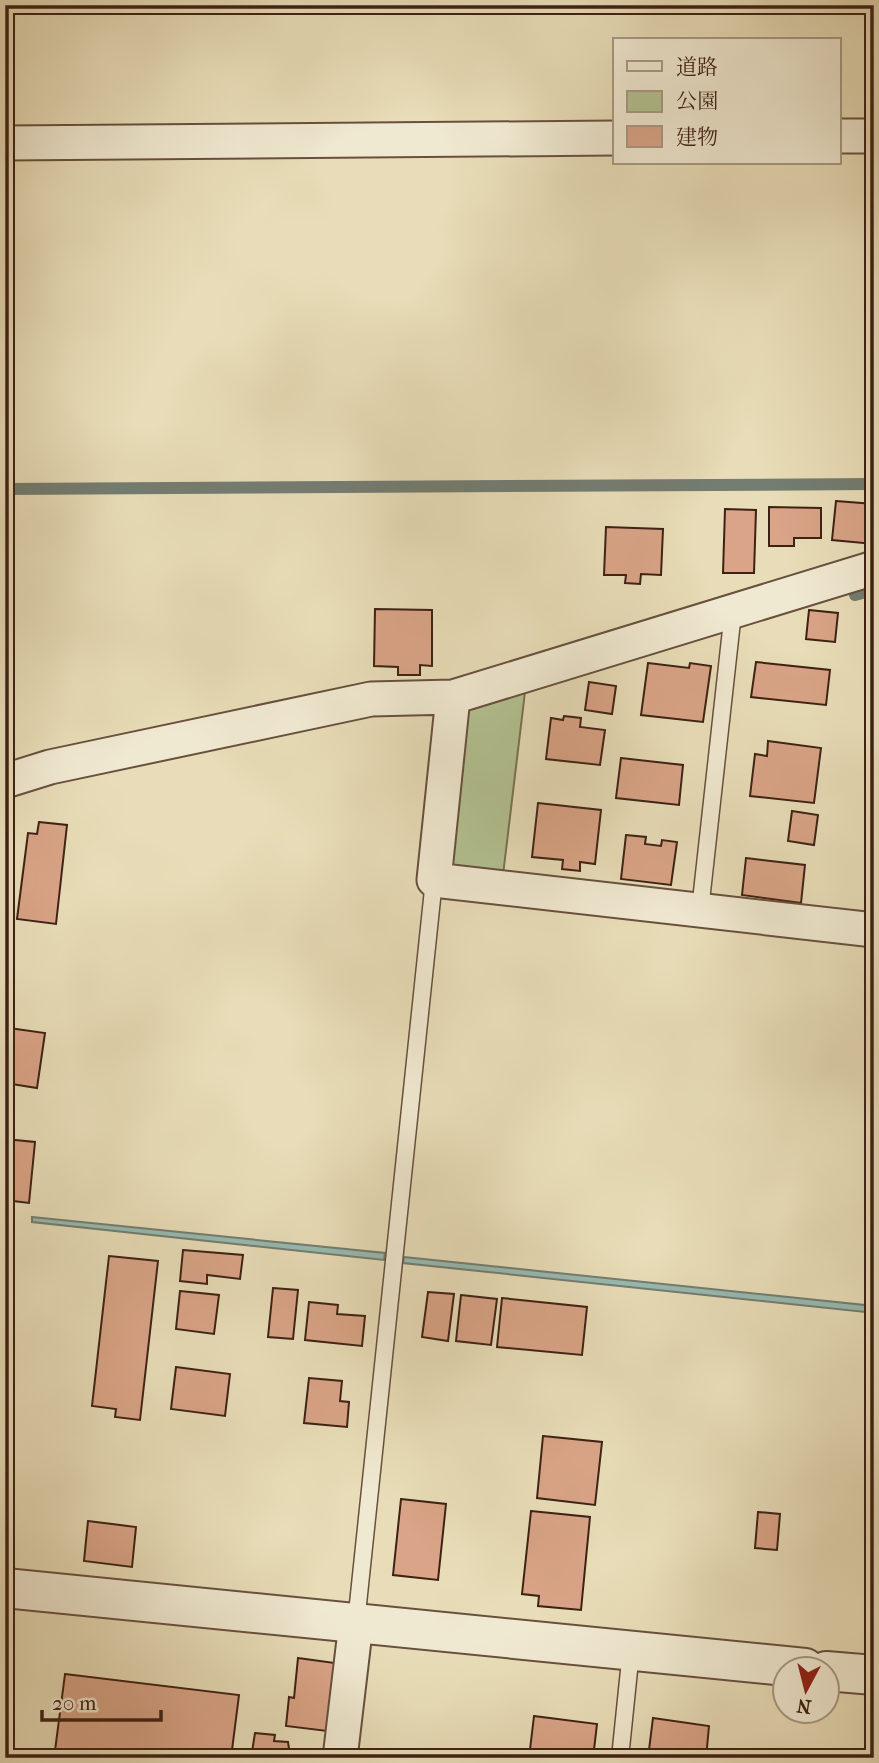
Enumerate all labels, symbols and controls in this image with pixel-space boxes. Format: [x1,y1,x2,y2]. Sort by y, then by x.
legend [613,38,840,164]
text: 道路 [676,55,718,79]
text: 公園 [676,89,718,113]
text: 建物 [676,125,718,149]
north arrow [770,1654,840,1724]
scale bar [42,1679,161,1723]
text: 20 m [52,1691,97,1715]
text: N [795,1694,813,1718]

